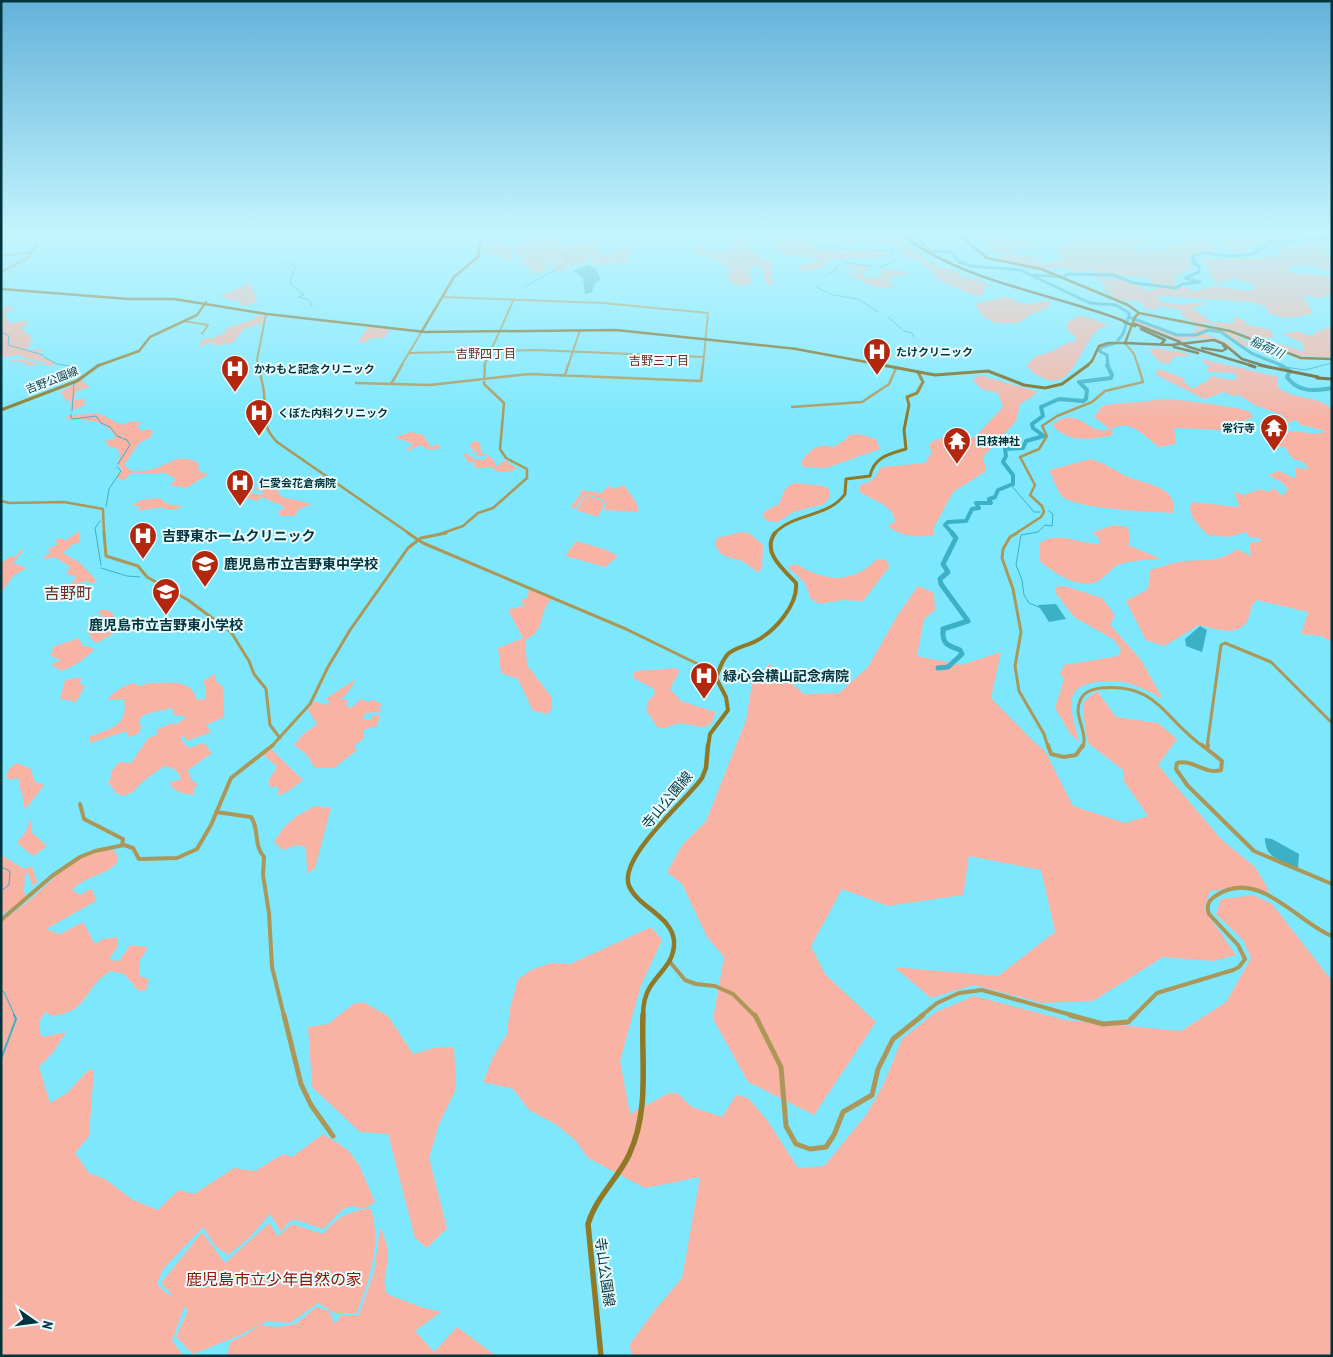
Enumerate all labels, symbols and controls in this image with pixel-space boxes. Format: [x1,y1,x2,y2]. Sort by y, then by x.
water label: 稲荷川 [1248,333,1288,362]
hospital icon: たけクリニック [862,337,892,376]
place label: たけクリニック [896,345,973,359]
district label: 吉野四丁目 [456,346,516,361]
district label: 吉野三丁目 [629,353,689,368]
hospital icon: かわもと記念クリニック [220,354,250,393]
place label: かわもと記念クリニック [254,362,375,376]
street label: 吉野公園線 [24,364,80,396]
hospital icon: くぼた内科クリニック [244,398,274,437]
place label: くぼた内科クリニック [278,406,388,420]
temple icon: 常行寺 [1259,413,1289,452]
place label: 常行寺 [1222,421,1255,435]
temple icon: 日枝神社 [942,426,972,465]
place label: 日枝神社 [976,434,1020,448]
hospital icon: 仁愛会花倉病院 [225,468,255,507]
place label: 仁愛会花倉病院 [259,476,336,490]
hospital icon: 吉野東ホームクリニック [128,521,158,560]
place label: 吉野東ホームクリニック [162,527,316,545]
school or university icon: 鹿児島市立吉野東中学校 [190,549,220,588]
place label: 鹿児島市立吉野東中学校 [224,555,378,573]
school or university icon: 鹿児島市立吉野東小学校 [151,577,181,616]
district label: 吉野町 [44,583,92,603]
place label: 鹿児島市立吉野東小学校 [89,616,243,634]
hospital icon: 緑心会横山記念病院 [689,661,719,700]
place label: 緑心会横山記念病院 [723,667,849,685]
street label: 寺山公園線 [638,767,696,833]
street label: 寺山公園線 [591,1236,619,1308]
park label: 鹿児島市立少年自然の家 [186,1269,362,1289]
north arrow [10,1297,60,1347]
text: N [38,1319,57,1331]

